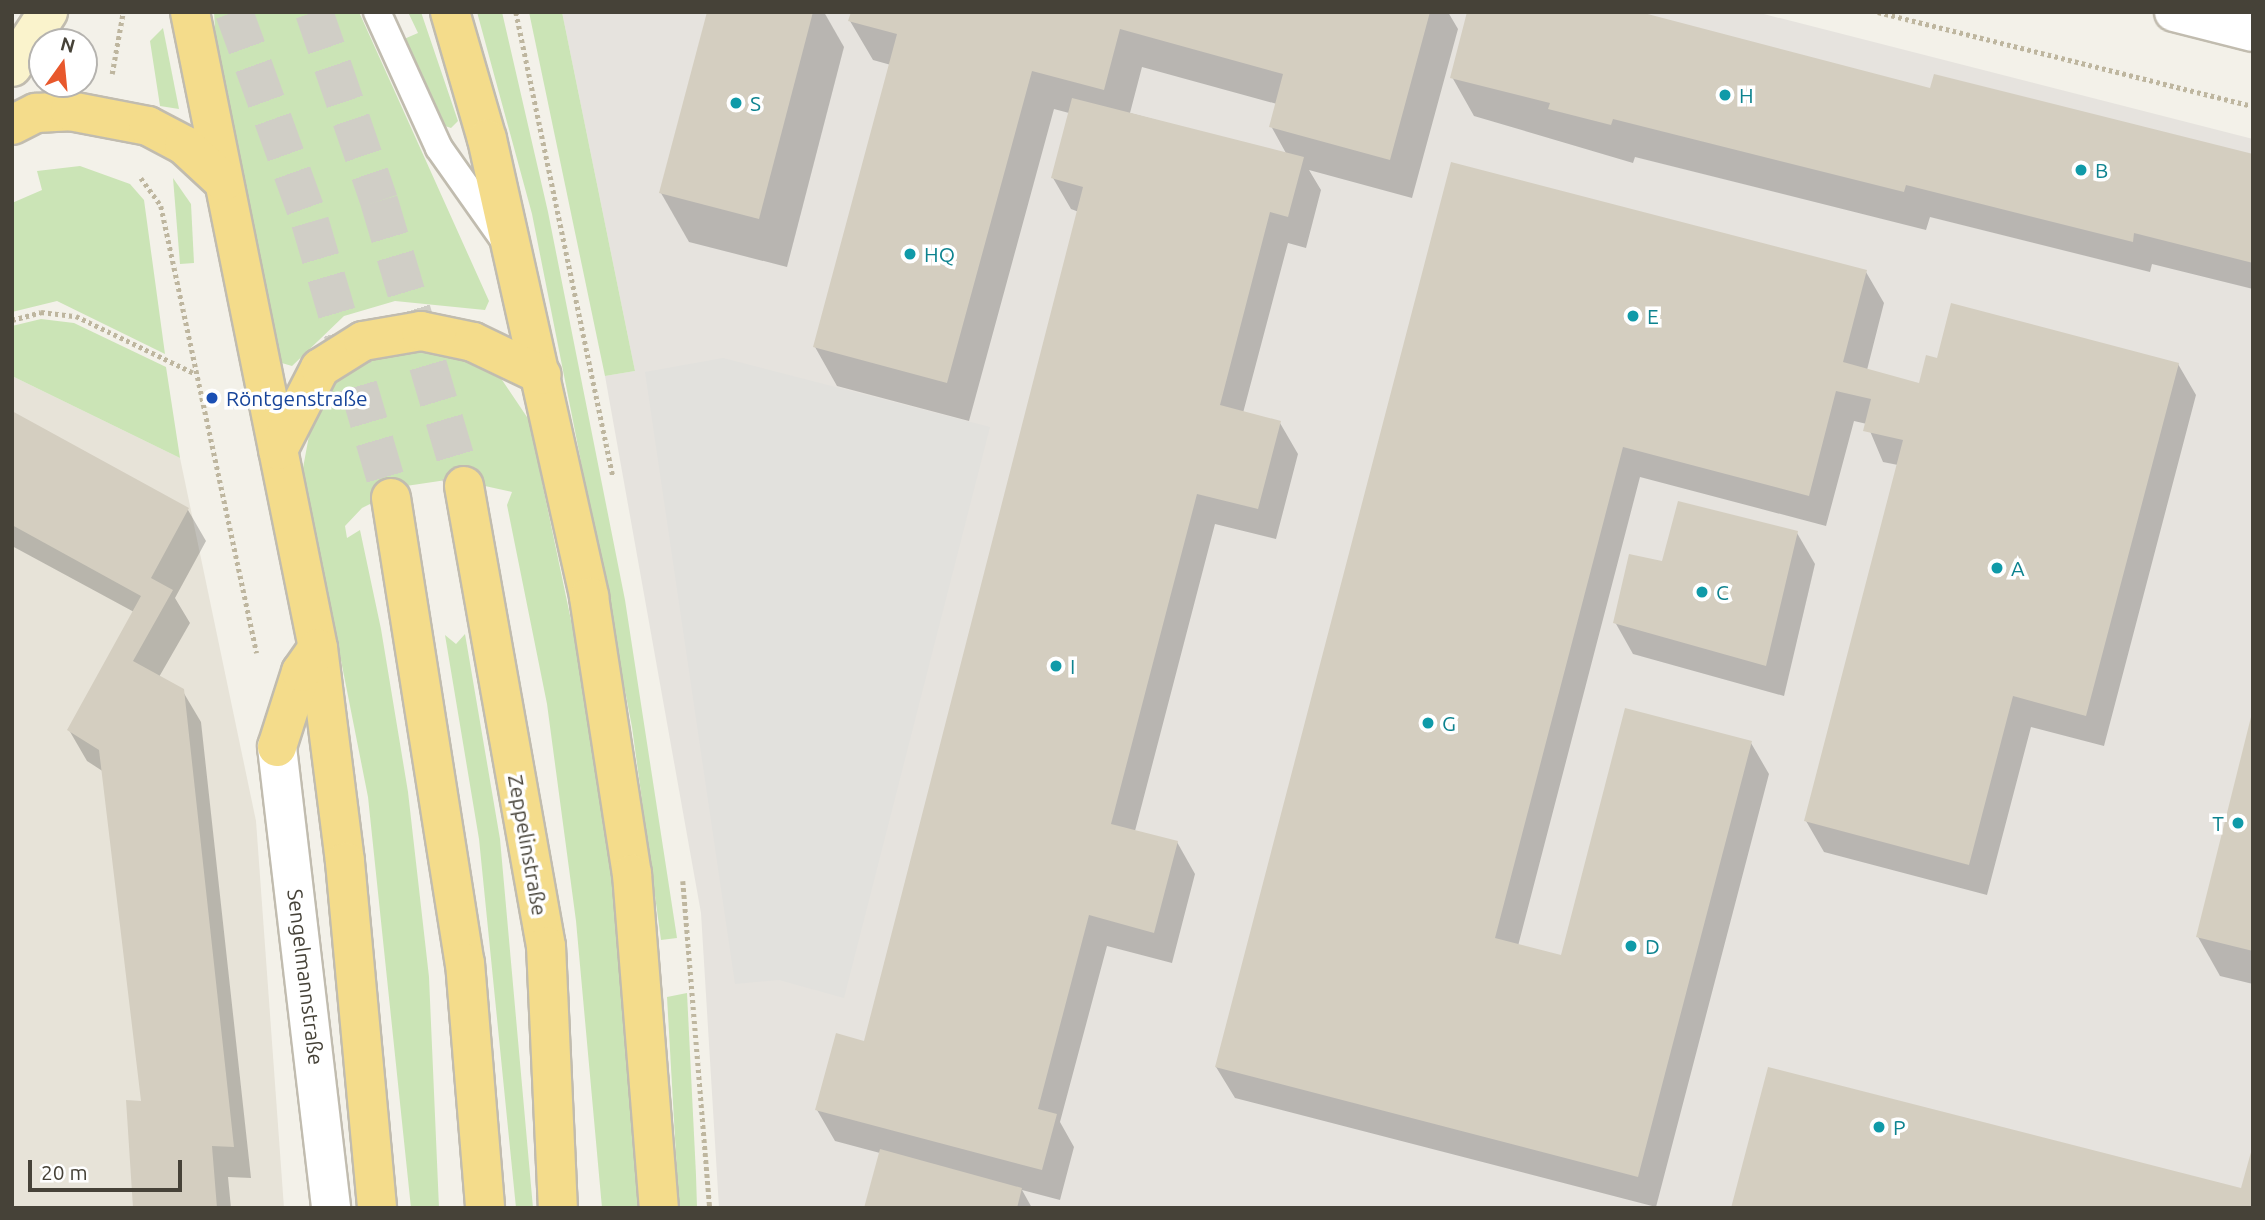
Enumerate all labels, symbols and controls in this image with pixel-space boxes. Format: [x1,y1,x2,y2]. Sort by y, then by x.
north arrow [28,28,98,98]
text: N [58,32,78,57]
place label: H [1739,82,1754,108]
marker: H [1717,87,1733,103]
place label: S [750,90,761,116]
marker: S [728,95,744,111]
place label: B [2095,157,2108,183]
marker: B [2073,162,2089,178]
place label: HQ [924,241,955,267]
marker: HQ [902,246,918,262]
place label: E [1647,303,1659,329]
marker: E [1625,308,1641,324]
place label: Röntgenstraße [226,385,368,411]
marker: Röntgenstraße [204,390,220,406]
place label: A [2011,555,2025,581]
marker: A [1989,560,2005,576]
place label: C [1716,579,1729,605]
marker: C [1694,584,1710,600]
place label: I [1070,653,1075,679]
marker: I [1048,658,1064,674]
place label: G [1442,710,1456,736]
marker: G [1420,715,1436,731]
street label: Zeppelinstraße [503,773,553,917]
place label: T [2212,810,2224,836]
marker: T [2230,815,2246,831]
street label: Sengelmannstraße [283,888,329,1066]
place label: D [1645,933,1660,959]
marker: D [1623,938,1639,954]
place label: P [1893,1114,1906,1140]
marker: P [1871,1119,1887,1135]
scale bar [32,1146,186,1190]
text: 20 m [41,1160,88,1184]

